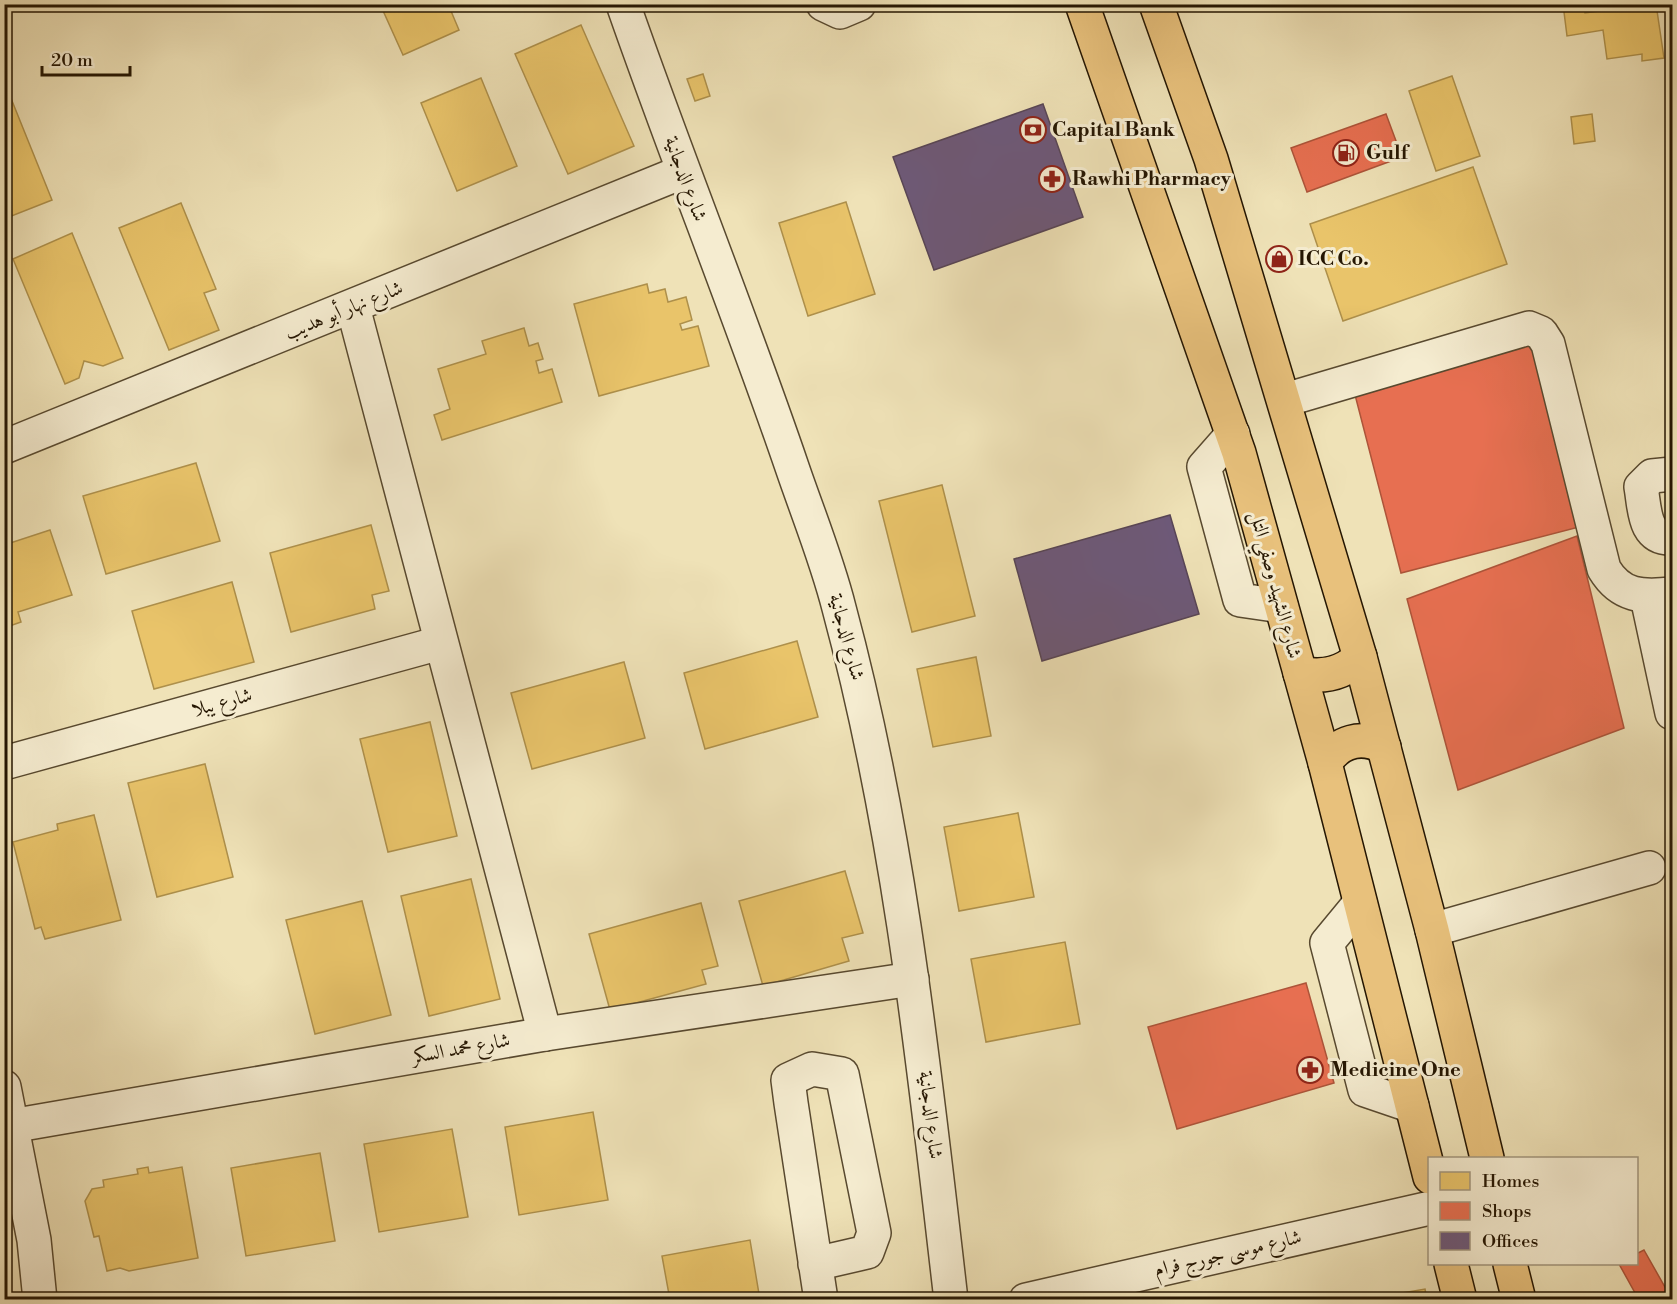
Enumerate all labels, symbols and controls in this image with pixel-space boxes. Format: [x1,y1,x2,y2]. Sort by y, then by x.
scale bar [42,39,130,77]
text: 20 m [51,49,93,72]
bank icon: Capital Bank [1018,115,1048,145]
place label: Capital Bank [1052,118,1175,143]
street label: شارع الدجانية [654,133,712,226]
fuel station icon: Gulf [1331,138,1361,168]
place label: Gulf [1366,141,1411,166]
pharmacy icon: Rawhi Pharmacy [1037,164,1067,194]
place label: Rawhi Pharmacy [1072,167,1232,192]
shop icon: ICC Co. [1264,244,1294,274]
place label: ICC Co. [1298,247,1369,272]
street label: شارع نهار أبو هديب [280,273,408,350]
street label: شارع الشهيد وصفي التل [1238,509,1307,663]
street label: شارع الدجانية [819,591,870,684]
street label: شارع يبلا [189,683,256,727]
street label: شارع محمد السكر [408,1028,513,1074]
pharmacy icon: Medicine One [1295,1055,1325,1085]
place label: Medicine One [1330,1058,1461,1083]
street label: شارع الدجانية [908,1069,948,1161]
legend [1428,1157,1638,1265]
text: Homes [1482,1170,1539,1193]
text: Shops [1482,1200,1532,1223]
street label: شارع موسى جورج فرام [1152,1225,1305,1287]
text: Offices [1482,1230,1538,1253]

